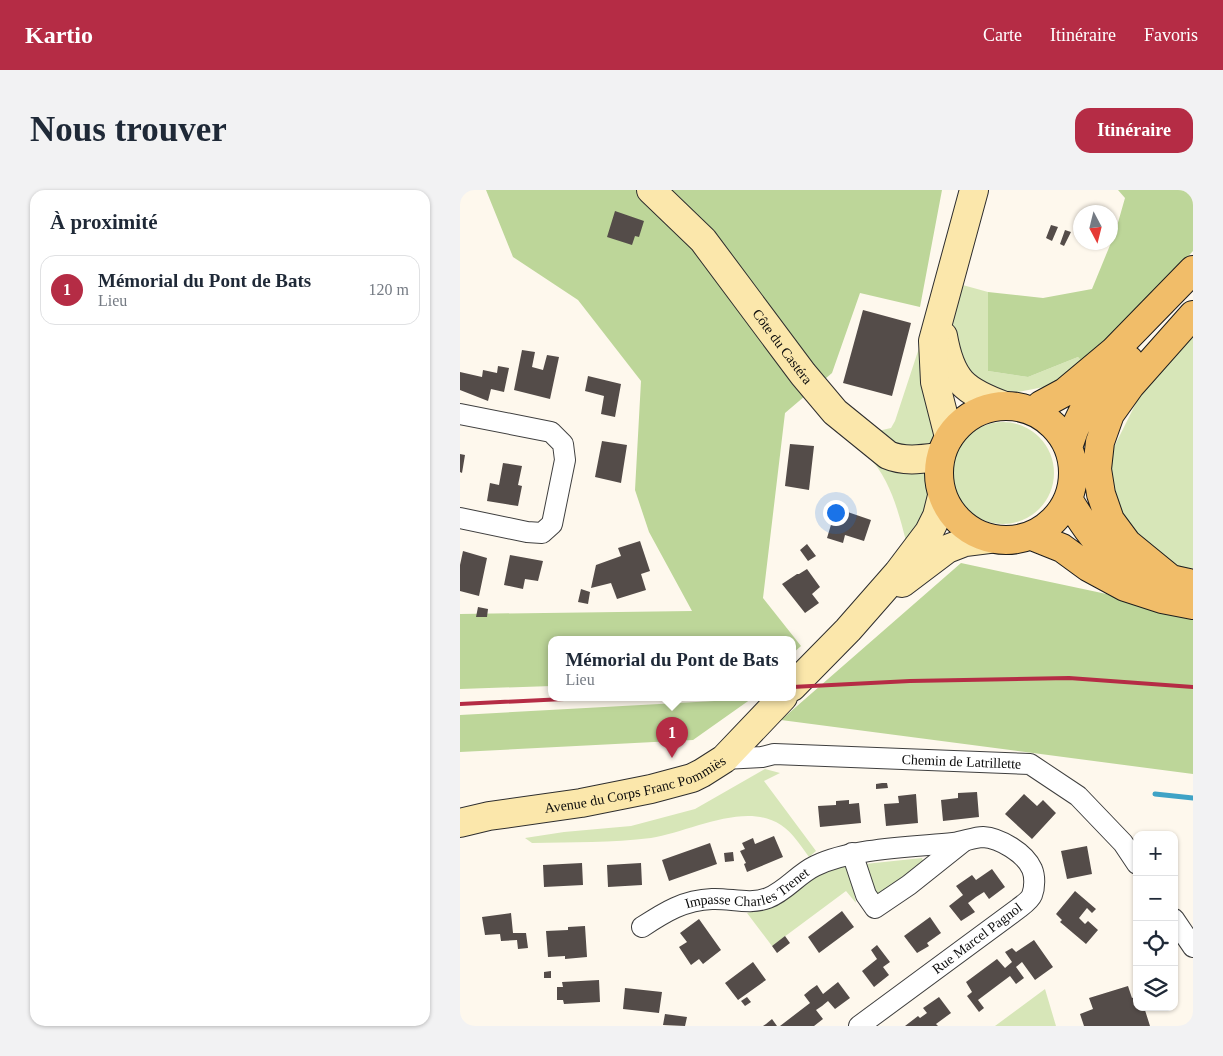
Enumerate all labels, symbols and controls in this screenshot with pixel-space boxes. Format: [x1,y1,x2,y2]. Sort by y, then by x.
text: Kartio [25,22,93,48]
text: Carte [983,25,1022,45]
text: Itinéraire [1050,25,1116,45]
text: Favoris [1144,25,1198,45]
button: Itinéraire [1075,108,1193,153]
text: Nous trouver [30,110,227,149]
north arrow [1073,205,1118,250]
text: À proximité [50,210,158,234]
text: Mémorial du Pont de Bats [98,270,311,291]
text: 1 [63,281,71,298]
text: 120 m [369,281,409,298]
text: Lieu [98,292,127,309]
street label: Côte du Castéra [749,306,816,388]
your location [823,500,849,526]
popup [548,636,796,701]
text: Mémorial du Pont de Bats [565,649,779,670]
text: Lieu [565,671,595,688]
pin: 1 [656,717,688,758]
street label: Chemin de Latrillette [901,752,1022,772]
street label: Avenue du Corps Franc Pommiès [544,753,728,816]
map controls [1133,831,1178,1011]
button: + [1133,831,1178,876]
street label: Impasse Charles Trenet [683,865,812,911]
button: − [1133,876,1178,921]
street label: Rue Marcel Pagnol [930,900,1025,977]
button: locate [1133,921,1178,966]
button: layers [1133,966,1178,1011]

